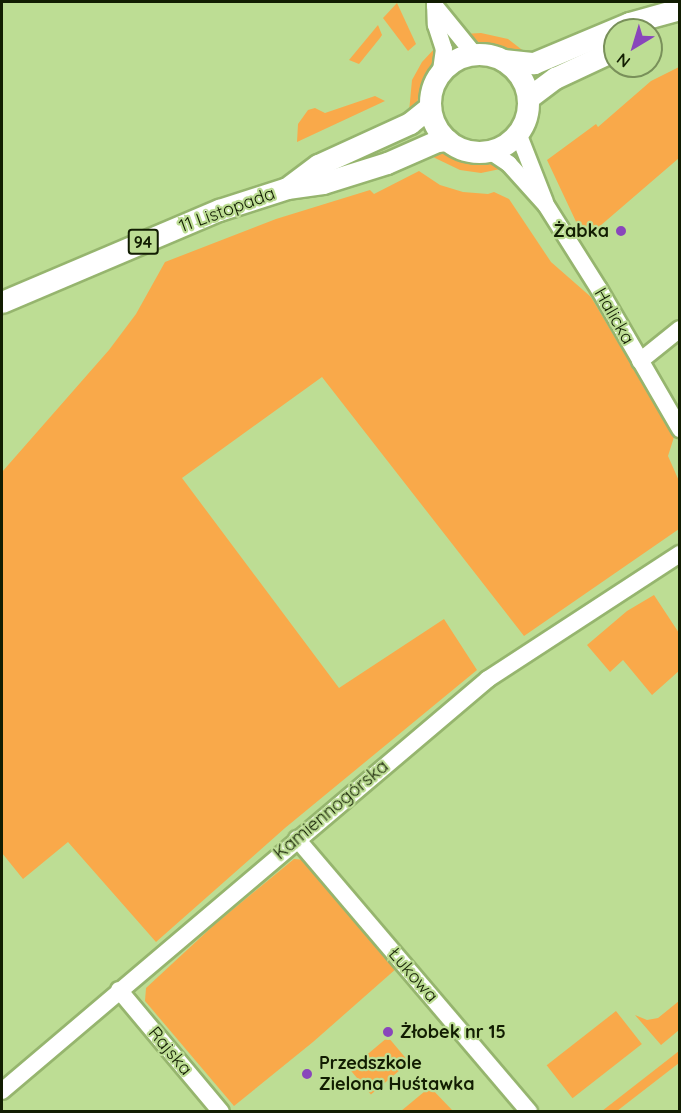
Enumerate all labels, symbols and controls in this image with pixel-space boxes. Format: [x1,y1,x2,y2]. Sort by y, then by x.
north arrow [603,18,663,78]
text: N [612,49,634,72]
street label: 11 Listopada [176,183,278,237]
place label: Żabka [553,220,609,242]
marker: Żabka [614,224,628,238]
road number: 94 [126,229,160,255]
street label: Halicka [589,284,639,348]
street label: Kamiennogórska [269,756,393,864]
street label: Łukowa [383,943,443,1007]
place label: Żłobek nr 15 [400,1021,506,1043]
street label: Rajska [143,1022,197,1080]
marker: Żłobek nr 15 [381,1025,395,1039]
place label: Przedszkole Zielona Huśtawka [319,1053,475,1096]
marker: Przedszkole Zielona Huśtawka [300,1067,314,1081]

